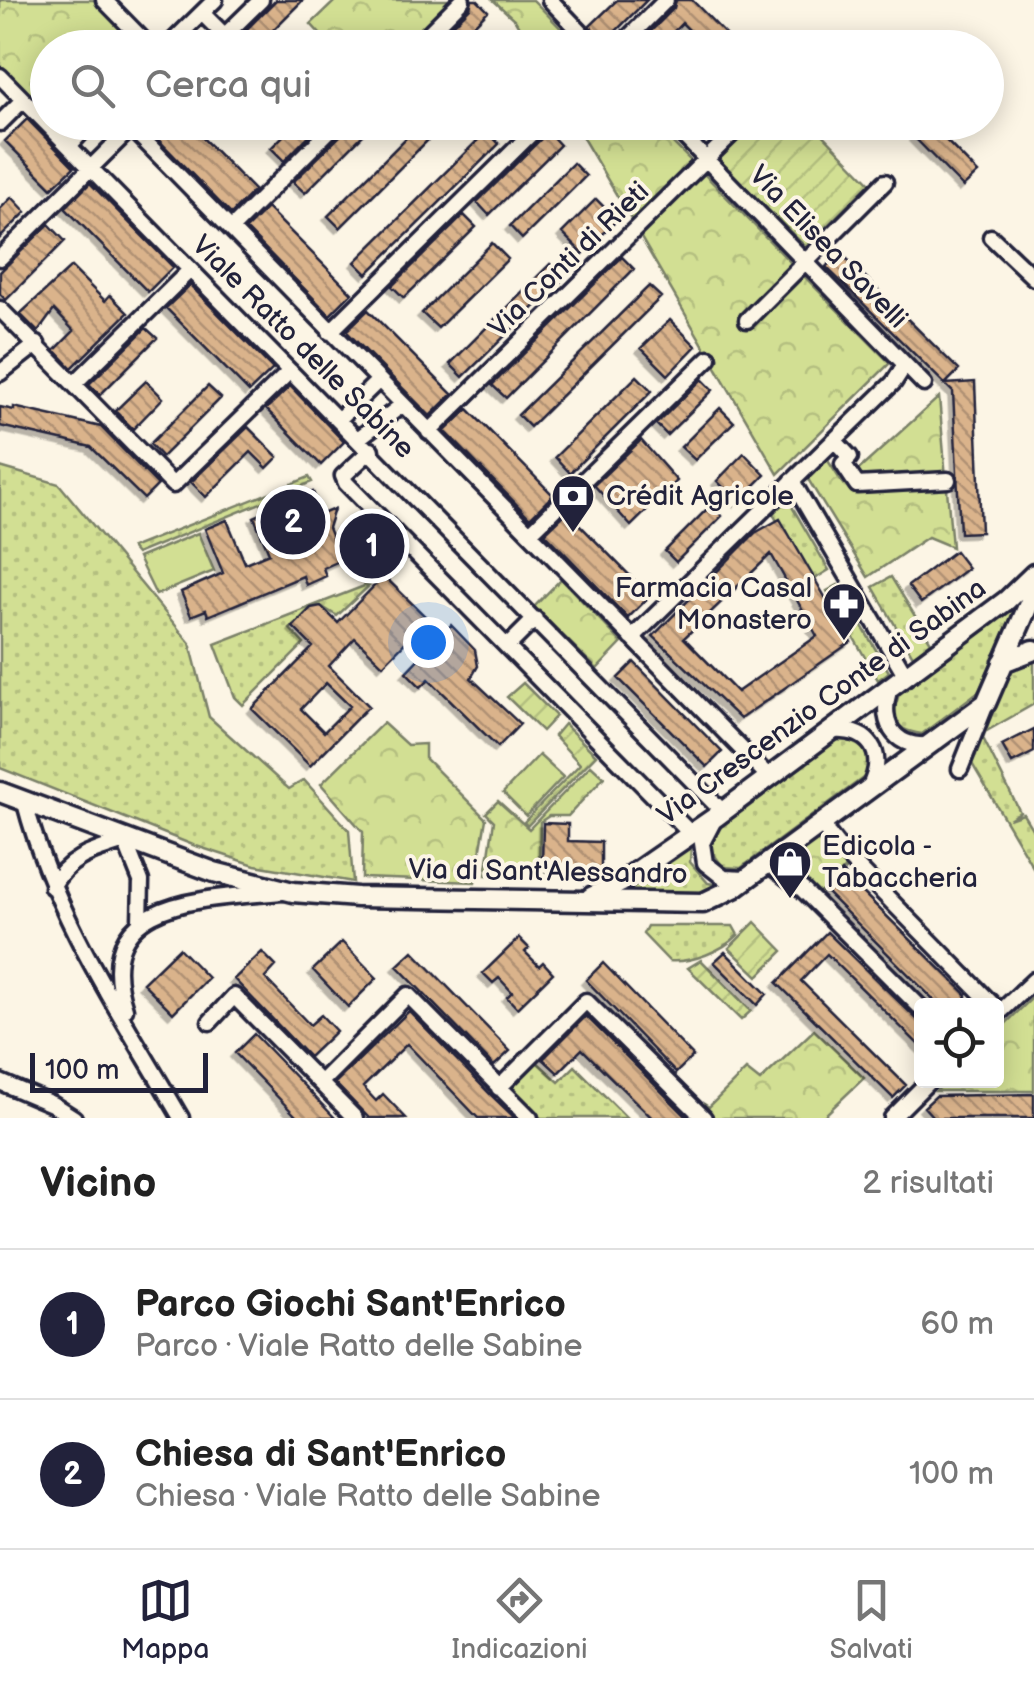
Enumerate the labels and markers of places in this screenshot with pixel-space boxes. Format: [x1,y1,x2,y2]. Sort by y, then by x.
bank icon: Crédit Agricole [550,473,596,534]
place label: Crédit Agricole [606,480,794,513]
pin: 2 [260,484,326,560]
pin: 1 [340,508,404,584]
place label: Farmacia Casal Monastero [615,572,812,637]
pharmacy icon: Farmacia Casal Monastero [821,581,867,642]
place label: Edicola - Tabaccheria [822,830,978,895]
shop icon: Edicola - Tabaccheria [767,839,813,900]

